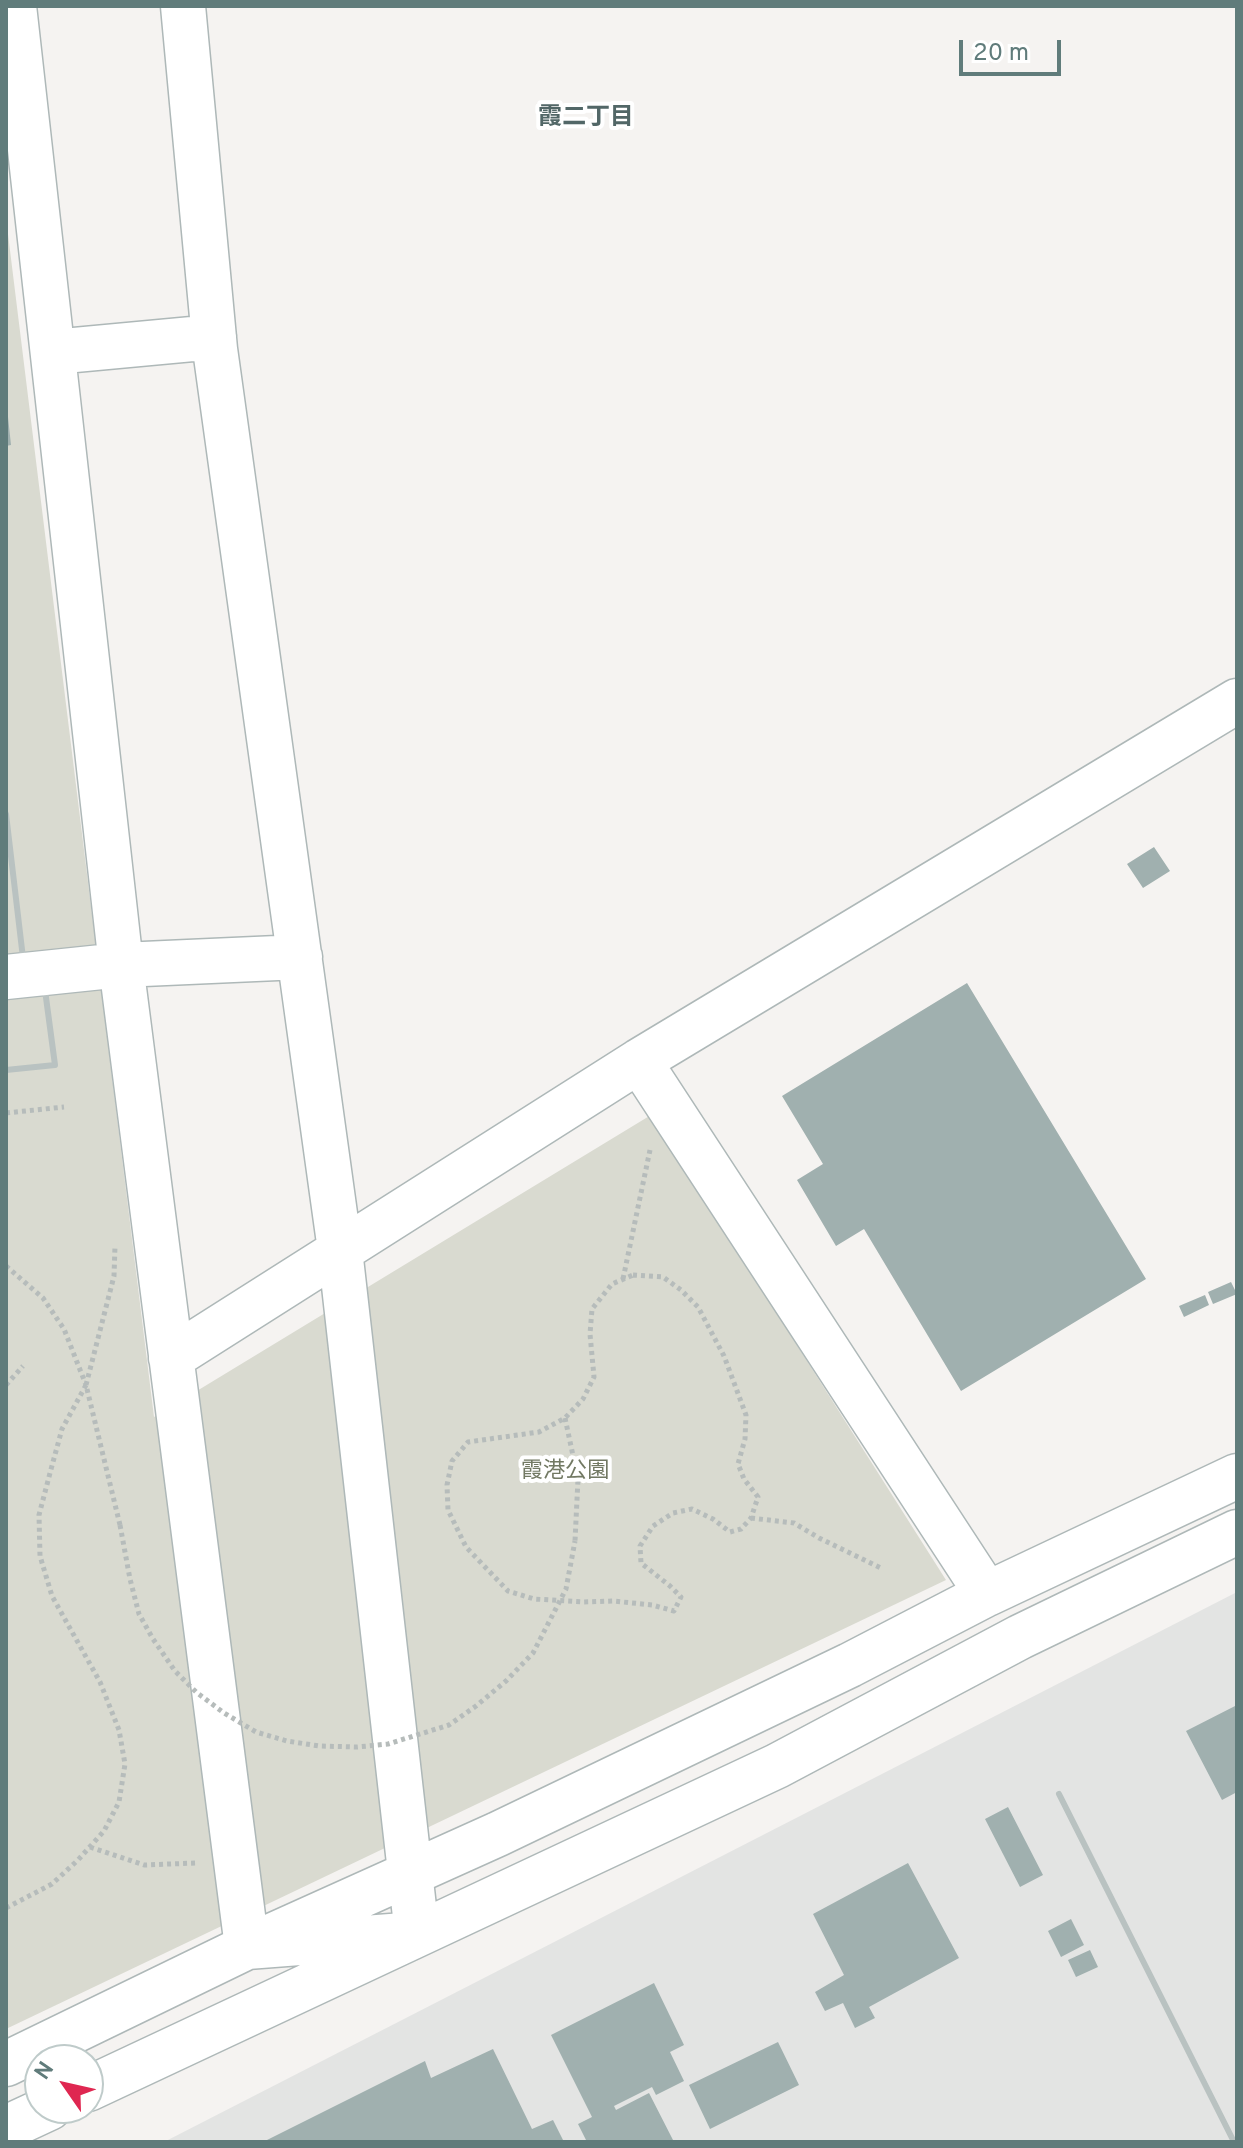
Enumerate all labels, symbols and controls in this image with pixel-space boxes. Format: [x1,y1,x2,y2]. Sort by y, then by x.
scale bar [963,24,1065,74]
text: 20 m [973,39,1029,69]
district label: 霞二丁目 [538,105,634,133]
park label: 霞港公園 [521,1460,609,1486]
north arrow [24,2044,104,2124]
text: N [30,2057,61,2086]

